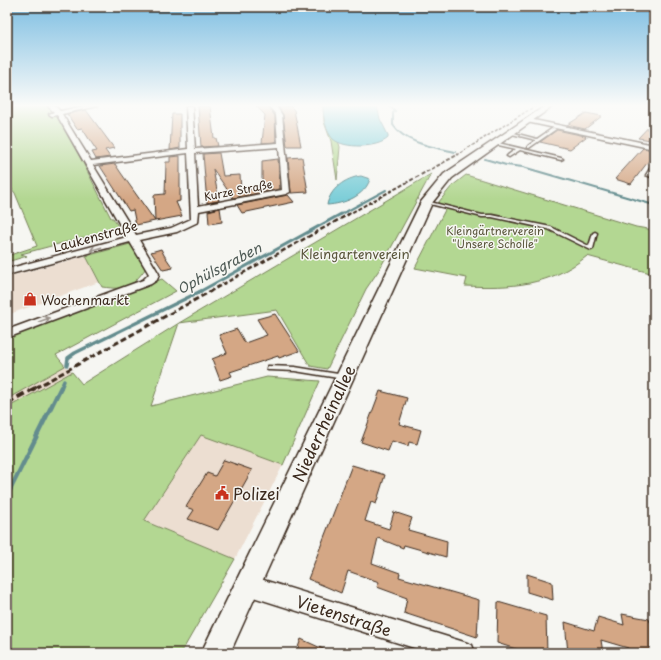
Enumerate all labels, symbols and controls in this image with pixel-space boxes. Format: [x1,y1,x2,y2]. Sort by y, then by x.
street label: Kurze Straße [202,175,274,205]
street label: Laukenstraße [51,216,140,256]
park label: Kleingärtnerverein "Unsere Scholle" [446,222,544,252]
water label: Ophülsgraben [173,236,266,299]
park label: Kleingartenverein [300,244,410,263]
one-way arrow [90,246,103,253]
place label: Wochenmarkt [41,290,129,309]
shop icon: Wochenmarkt [22,291,38,307]
one-way arrow [37,316,49,324]
street label: Niederrheinallee [285,361,361,485]
place label: Polizei [233,481,280,505]
public building icon: Polizei [214,485,230,501]
street label: Vietenstraße [293,588,395,642]

